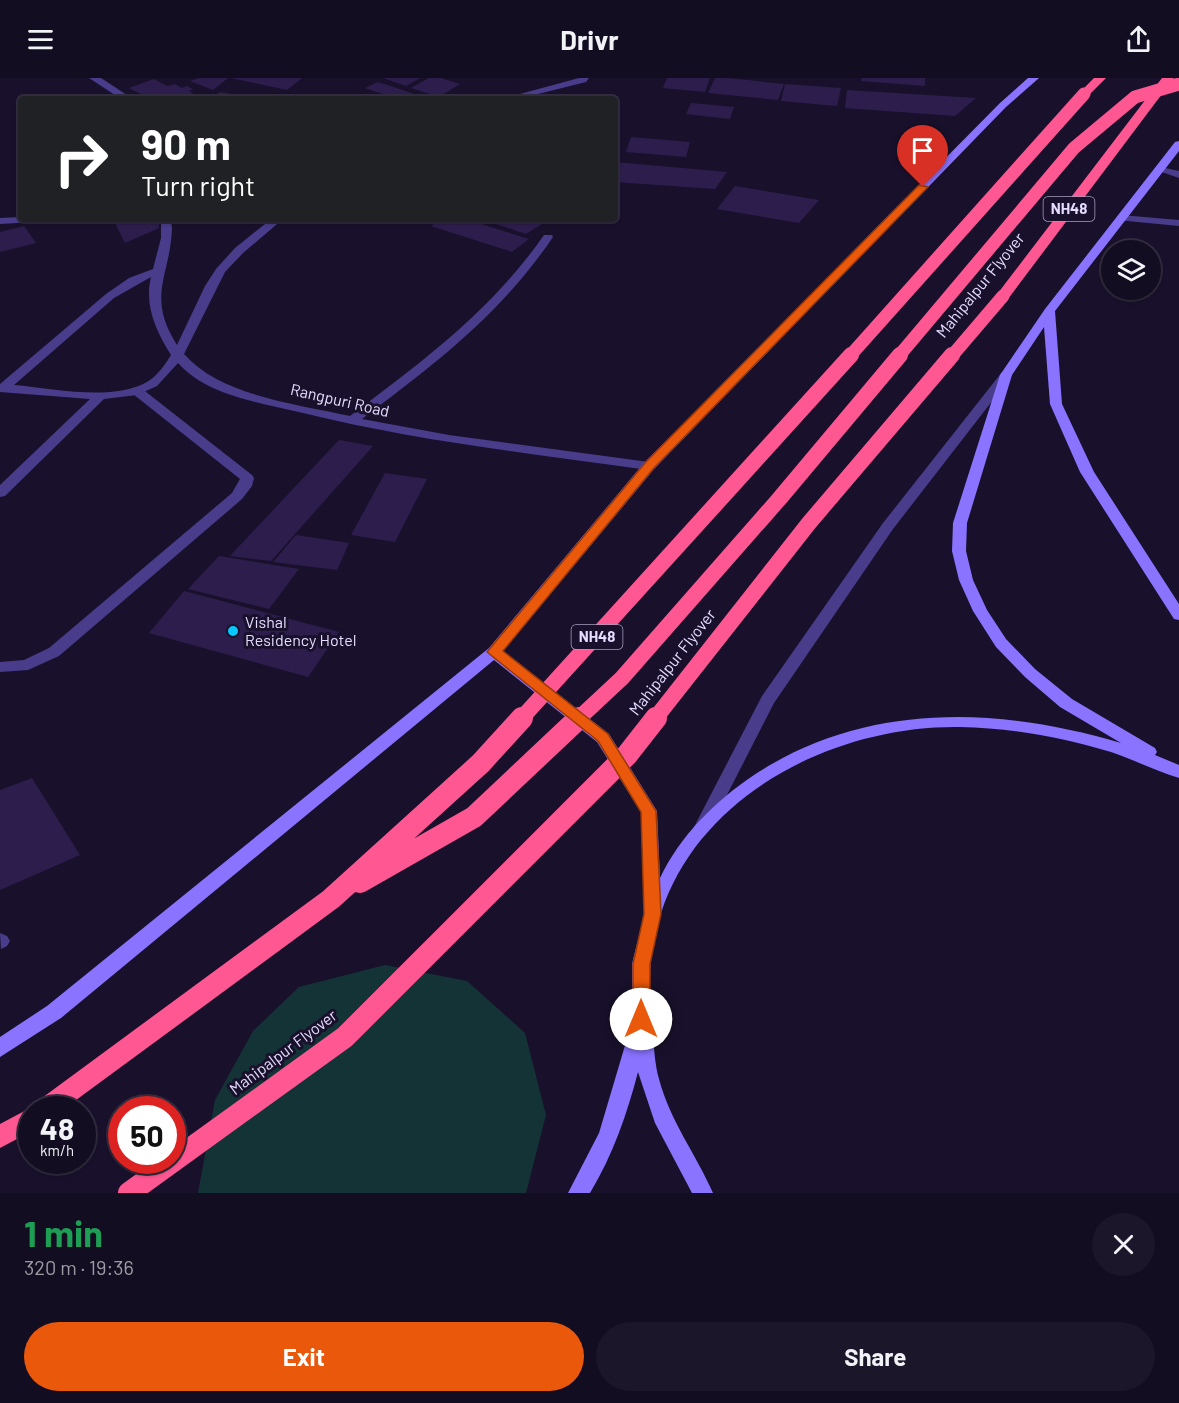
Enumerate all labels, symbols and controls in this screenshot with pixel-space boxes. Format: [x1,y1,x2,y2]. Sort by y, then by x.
icon: menu [24,23,57,56]
text: Drivr [560,23,619,55]
icon: share [1122,23,1155,56]
text: 90 m [141,118,231,168]
icon: right [42,120,120,198]
pin [897,125,948,187]
icon: arrive [906,134,939,167]
text: Turn right [141,169,255,201]
road number: NH48 [1044,197,1094,221]
street label: Mahipalpur Flyover [932,228,1028,341]
map controls [1101,240,1161,300]
button: layers [1101,240,1161,300]
street label: Rangpuri Road [289,379,391,420]
street label: Mahipalpur Flyover [624,605,719,719]
place label: Vishal Residency Hotel [245,612,356,649]
marker: Vishal Residency Hotel [226,624,240,638]
road number: NH48 [572,625,622,649]
position arrow [609,987,673,1051]
street label: Mahipalpur Flyover [225,1005,340,1098]
speed limit sign: 50 [108,1096,186,1174]
text: 48 [40,1110,74,1146]
text: km/h [40,1141,74,1159]
text: 1 min [24,1211,103,1254]
button: close [1092,1213,1155,1276]
text: 320 m · 19:36 [24,1255,134,1279]
button: Exit [24,1322,584,1391]
button: Share [596,1322,1155,1391]

